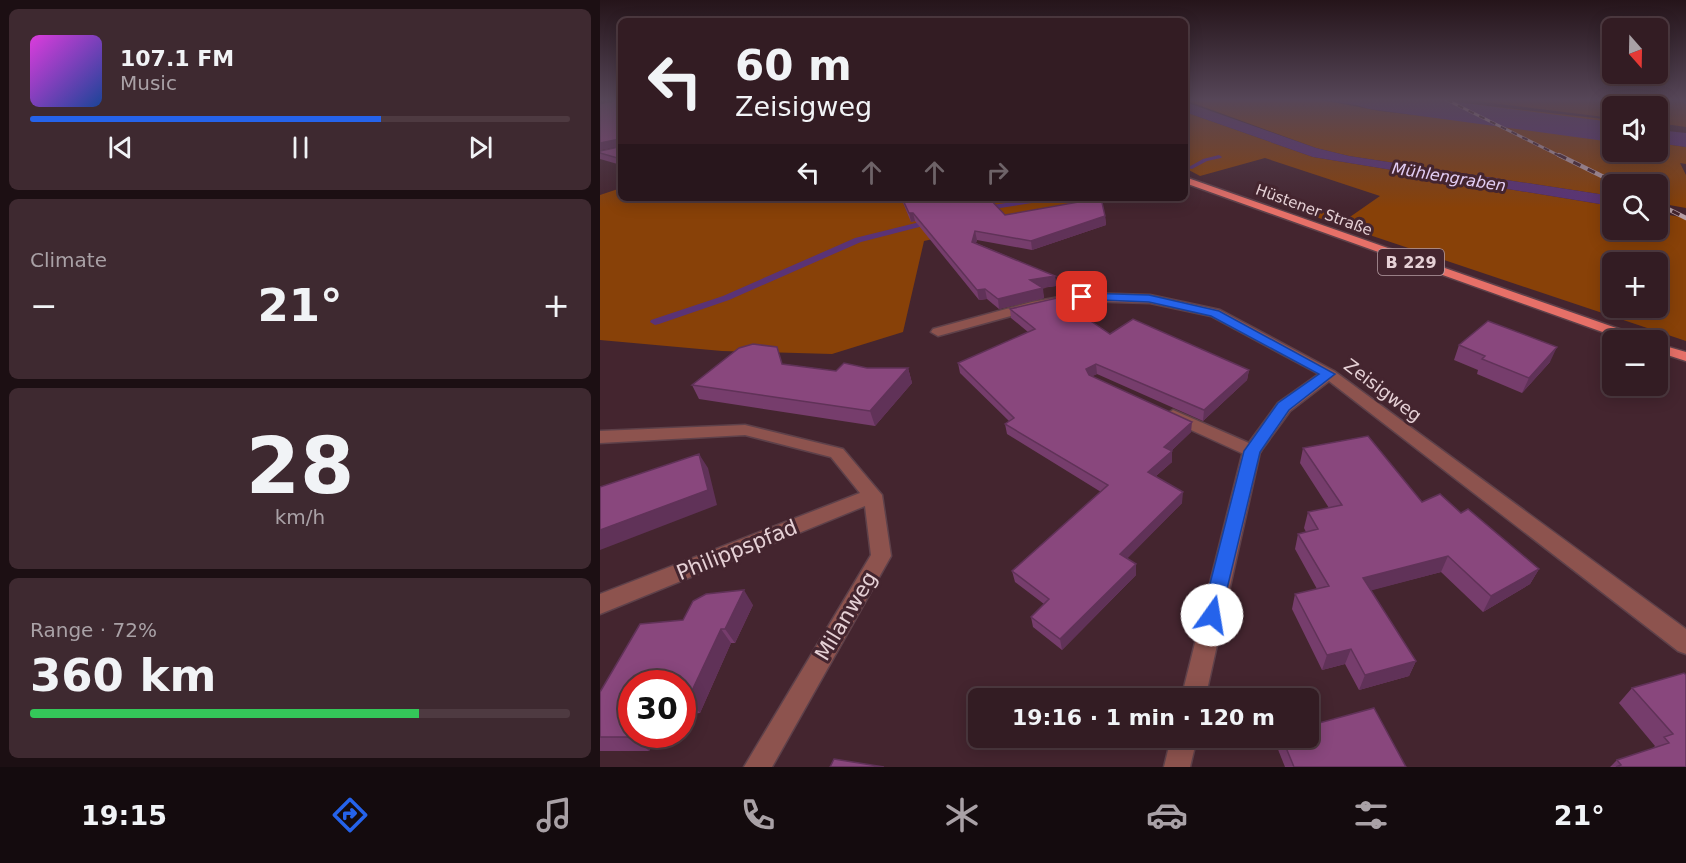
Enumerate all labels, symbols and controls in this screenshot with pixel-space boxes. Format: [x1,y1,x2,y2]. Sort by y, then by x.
north arrow [1602,18,1668,84]
map controls [1602,18,1668,396]
text: 60 m [735,41,852,90]
icon: left [636,42,714,120]
text: 107.1 FM [120,46,234,71]
text: Music [120,71,177,95]
text: Zeisigweg [735,91,872,122]
button: sound [1602,96,1668,162]
icon: previous [104,131,137,164]
icon: pause [284,131,317,164]
icon: next [464,131,497,164]
icon: left [792,156,825,189]
icon: ahead [855,156,888,189]
icon: ahead [918,156,951,189]
icon: right [981,156,1014,189]
water label: Mühlengraben [1391,159,1507,195]
button: search [1602,174,1668,240]
street label: Hüstener Straße [1253,181,1375,239]
text: Climate [30,248,107,272]
road number: B 229 [1378,249,1444,275]
button: + [1602,252,1668,318]
pin [1056,271,1107,322]
text: 21° [257,279,343,332]
icon: arrive [1065,280,1098,313]
text: − [30,286,58,325]
text: + [542,286,570,325]
button: − [1602,330,1668,396]
street label: Zeisigweg [1340,354,1426,426]
text: 28 [246,421,354,511]
text: km/h [275,505,325,529]
street label: Philippspfad [673,515,801,585]
street label: Milanweg [810,567,882,665]
position arrow [1180,583,1244,647]
text: Range · 72% [30,618,157,642]
text: 360 km [30,649,216,702]
speed limit sign: 30 [618,670,696,748]
text: 19:16 · 1 min · 120 m [1012,705,1275,730]
icon: directions [329,794,371,836]
icon: music [533,794,575,836]
icon: phone [737,794,779,836]
icon: climate [941,794,983,836]
icon: car [1146,794,1188,836]
icon: filters [1350,794,1392,836]
text: 19:15 [81,800,167,831]
text: 21° [1554,800,1605,831]

